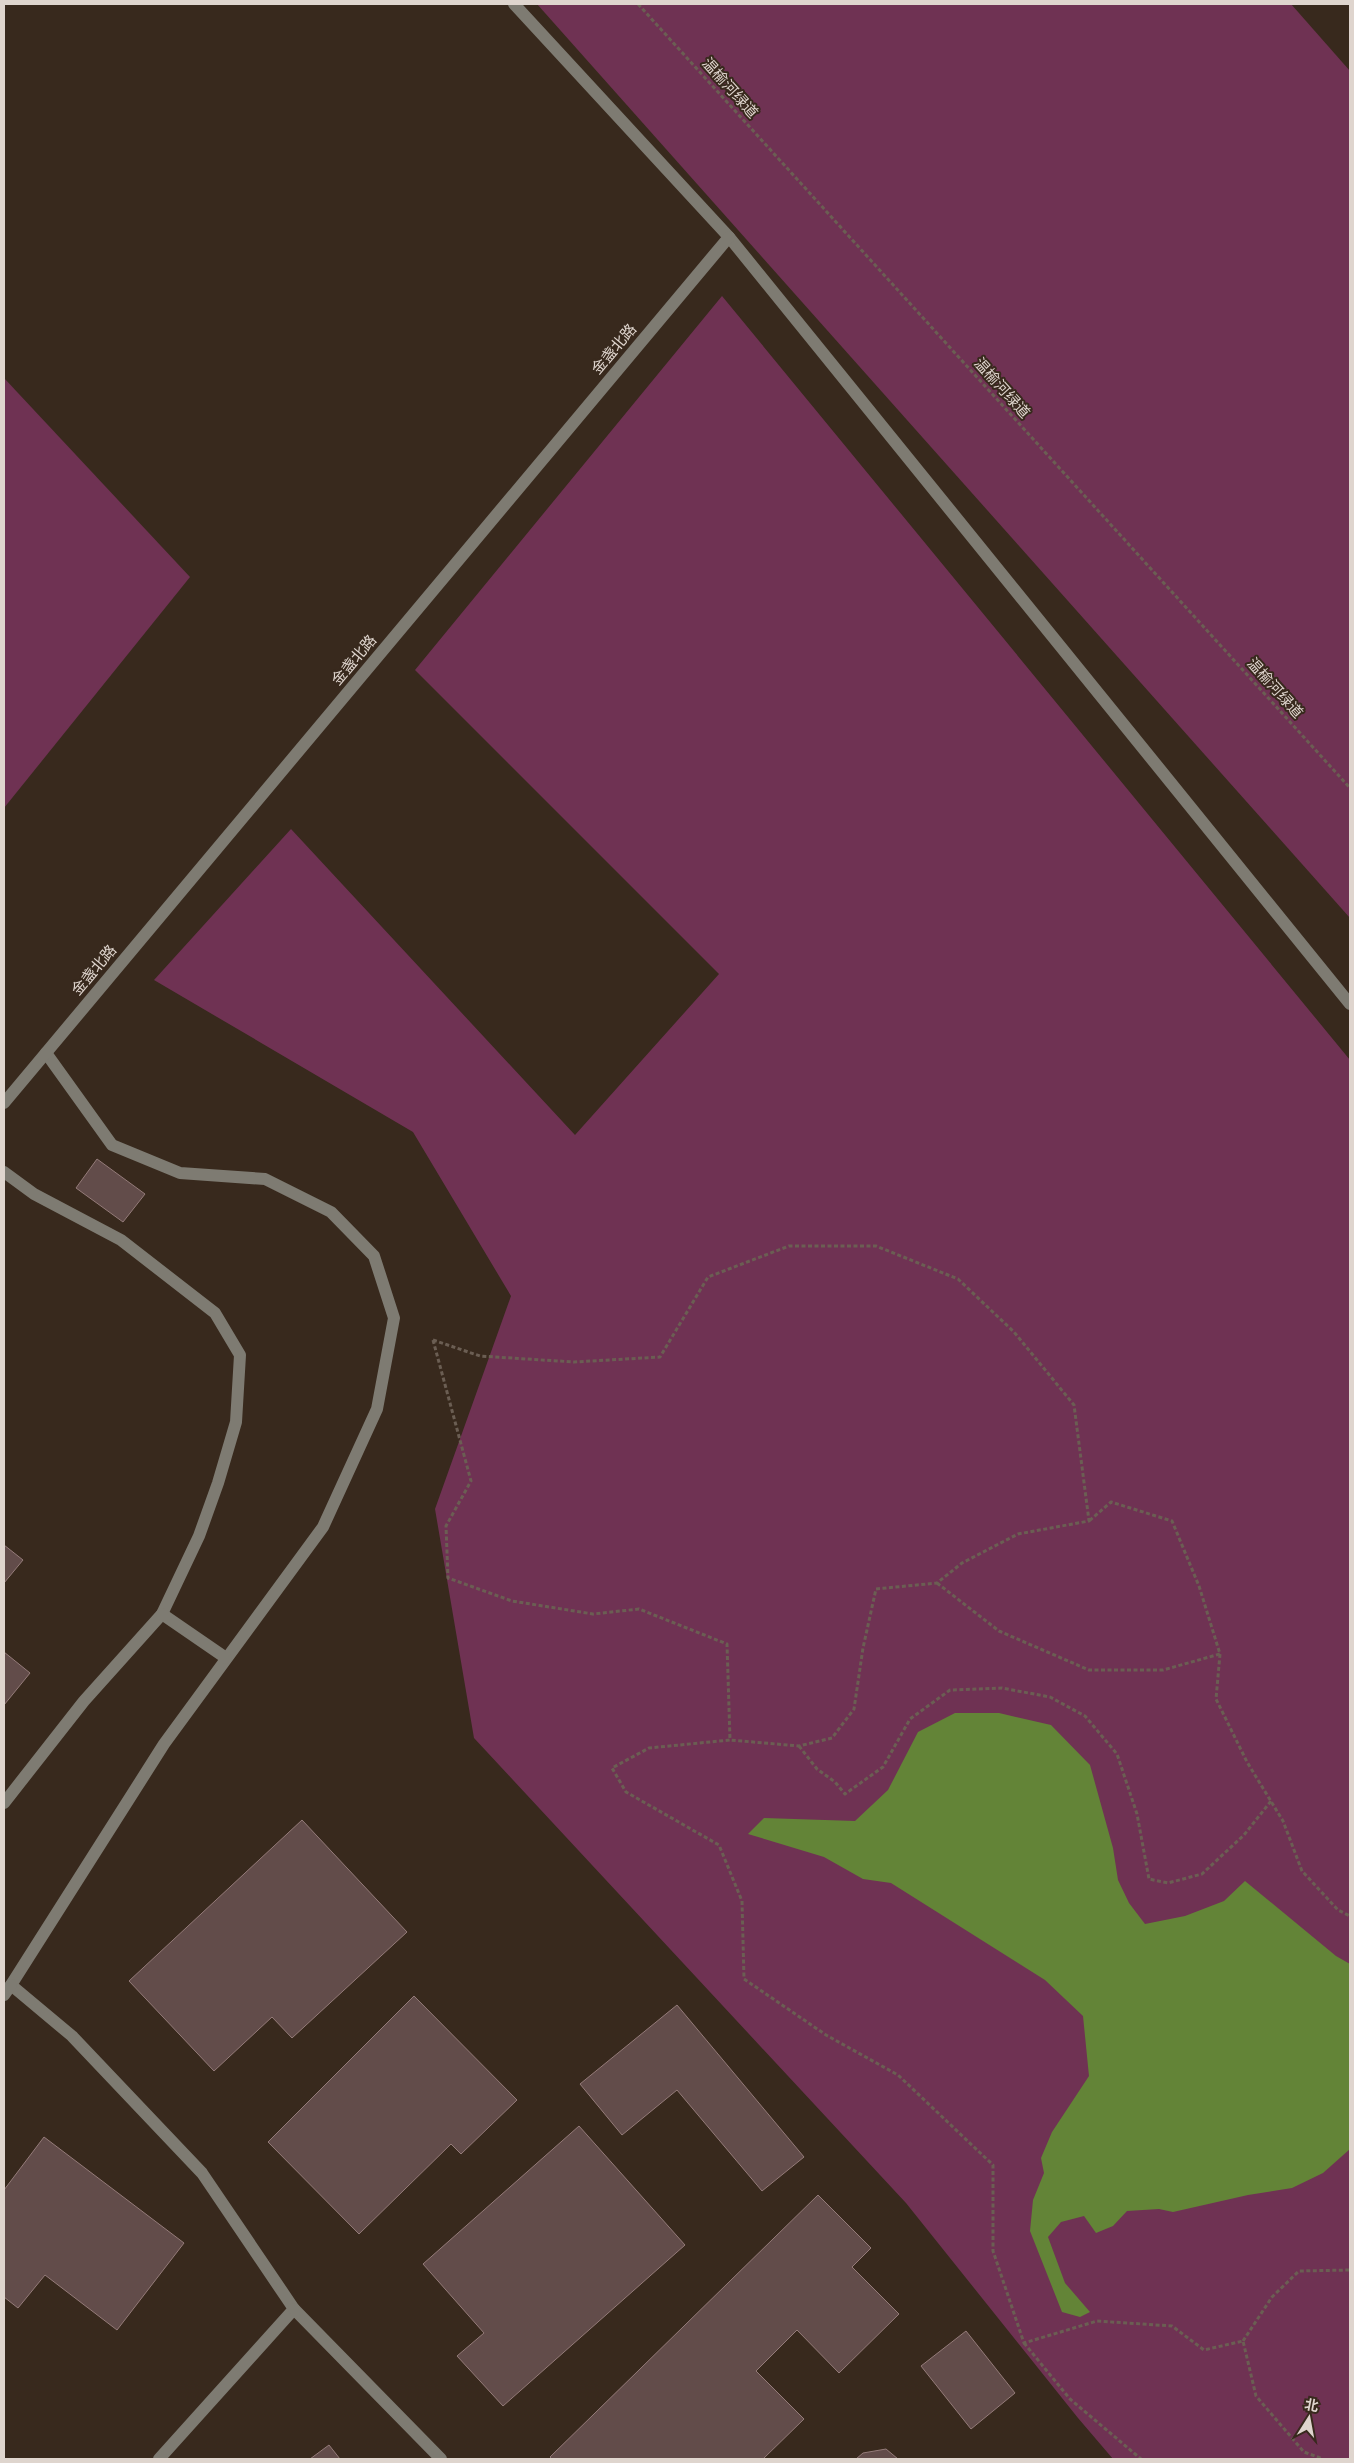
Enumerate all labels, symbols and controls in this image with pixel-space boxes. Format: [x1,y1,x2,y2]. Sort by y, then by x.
street label: 温榆河绿道 [698,54,762,122]
street label: 金盏北路 [588,320,640,378]
street label: 温榆河绿道 [970,354,1034,422]
street label: 金盏北路 [328,631,380,689]
street label: 温榆河绿道 [1243,654,1307,722]
street label: 金盏北路 [68,941,120,999]
north arrow [1284,2393,1334,2443]
text: 北 [1303,2396,1320,2414]

